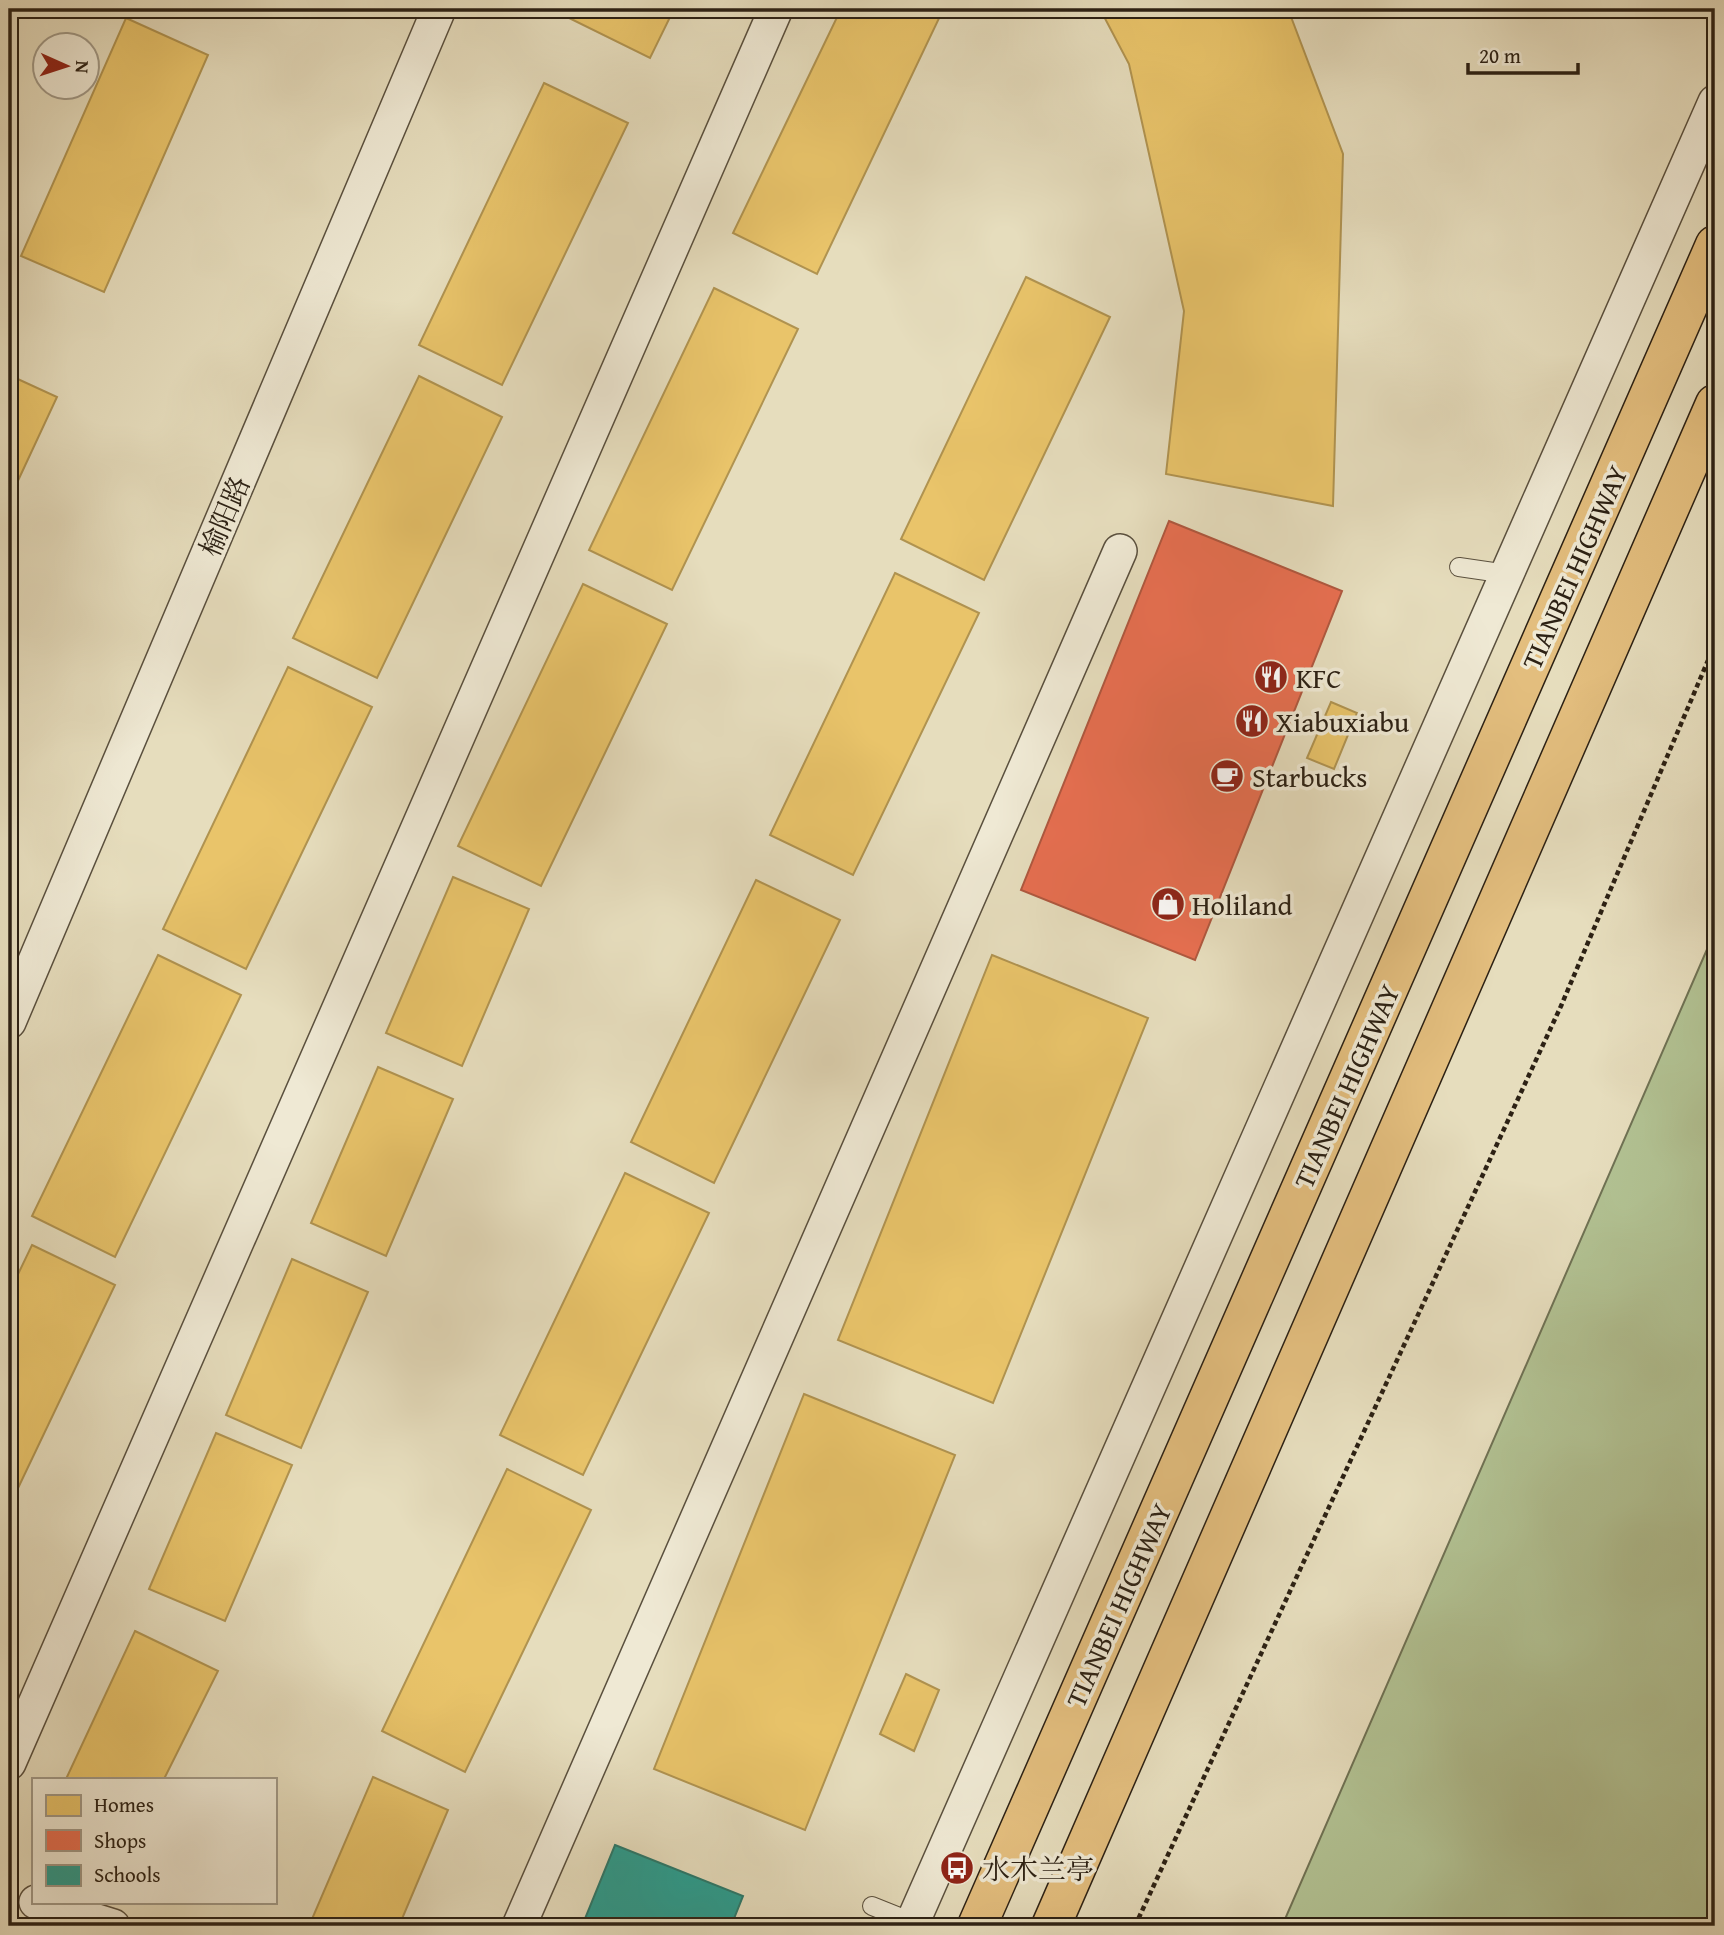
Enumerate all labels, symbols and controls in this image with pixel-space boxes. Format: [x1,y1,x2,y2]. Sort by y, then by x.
north arrow [32,32,102,102]
scale bar [1468,32,1579,76]
text: 20 m [1479,40,1521,71]
text: N [69,60,97,74]
street label: TIANBEI HIGHWAY [1511,458,1637,676]
street label: 榆阳路 [189,469,259,563]
place label: KFC [1296,657,1341,698]
restaurant icon: KFC [1252,658,1290,696]
place label: Xiabuxiabu [1276,701,1409,742]
restaurant icon: Xiabuxiabu [1233,702,1271,740]
place label: Starbucks [1252,756,1367,797]
cafe icon: Starbucks [1208,757,1246,795]
place label: Holiland [1192,884,1292,925]
shop icon: Holiland [1149,885,1187,923]
street label: TIANBEI HIGHWAY [1283,977,1409,1195]
street label: TIANBEI HIGHWAY [1055,1496,1181,1714]
legend [32,1778,276,1904]
text: Homes [94,1789,154,1820]
text: Shops [94,1825,146,1856]
place label: 水木兰亭 [982,1848,1094,1889]
bus stop icon: 水木兰亭 [938,1849,976,1887]
text: Schools [94,1859,161,1890]

